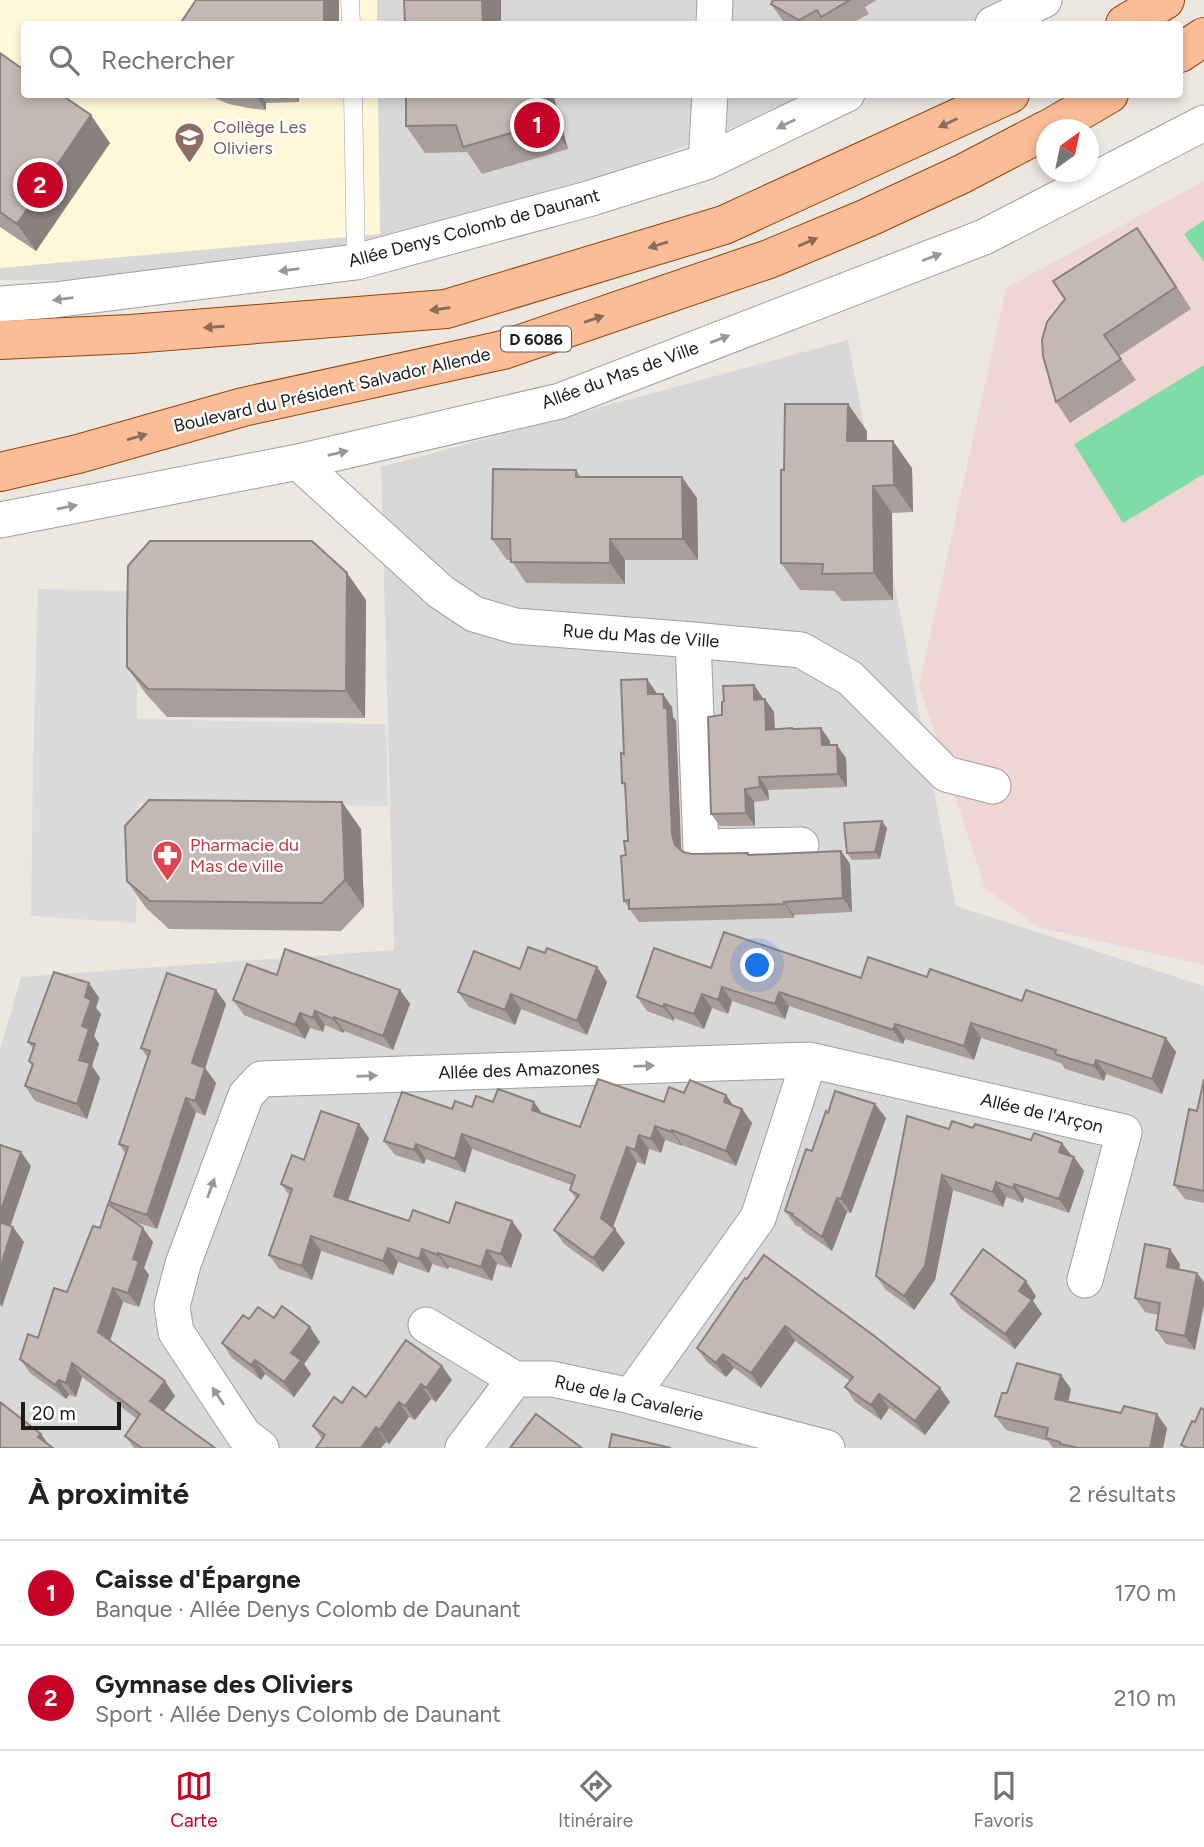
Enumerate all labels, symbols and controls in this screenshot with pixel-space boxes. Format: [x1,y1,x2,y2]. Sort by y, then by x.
search box [21,21,1183,98]
icon: search [45,41,83,79]
text: Rechercher [101,44,235,76]
pin: 1 [514,99,560,151]
place label: Collège Les Oliviers [213,116,307,159]
one-way arrow [938,117,958,129]
one-way arrow [776,118,796,130]
north arrow [1036,119,1099,182]
school or university icon: Collège Les Oliviers [173,120,207,164]
pin: 2 [17,159,63,211]
street label: Allée Denys Colomb de Daunant [346,184,602,272]
one-way arrow [798,236,819,247]
one-way arrow [648,240,669,251]
one-way arrow [921,252,942,263]
one-way arrow [278,265,300,276]
one-way arrow [52,294,74,305]
one-way arrow [429,303,451,314]
one-way arrow [584,313,605,324]
one-way arrow [202,322,224,333]
road number: D 6086 [501,326,571,352]
one-way arrow [709,333,730,344]
street label: Allée du Mas de Ville [538,336,702,414]
street label: Boulevard du Président Salvador Allende [171,343,493,437]
one-way arrow [127,432,148,442]
one-way arrow [327,447,349,458]
one-way arrow [56,501,78,512]
street label: Rue du Mas de Ville [562,620,720,652]
place label: Pharmacie du Mas de ville [190,834,299,877]
pharmacy icon: Pharmacie du Mas de ville [150,838,184,882]
your location [740,948,774,982]
street label: Allée des Amazones [438,1056,600,1084]
one-way arrow [633,1060,655,1071]
one-way arrow [357,1070,379,1081]
street label: Allée de l'Arçon [979,1088,1105,1138]
one-way arrow [206,1178,217,1199]
street label: Rue de la Cavalerie [552,1370,706,1426]
one-way arrow [212,1386,225,1406]
scale bar [21,1399,121,1431]
text: 20 m [32,1402,76,1425]
text: À proximité [28,1475,189,1512]
text: 2 résultats [1069,1480,1176,1508]
text: Caisse d'Épargne [95,1563,301,1595]
text: 1 [46,1579,56,1607]
text: 170 m [1114,1579,1176,1607]
text: Banque · Allée Denys Colomb de Daunant [95,1595,521,1623]
text: Gymnase des Oliviers [95,1668,353,1700]
text: 2 [44,1684,58,1712]
text: 210 m [1114,1684,1176,1712]
text: Sport · Allée Denys Colomb de Daunant [95,1700,501,1728]
tab: Carte [170,1767,218,1832]
tab: Itinéraire [558,1767,633,1832]
tab: Favoris [974,1767,1034,1832]

